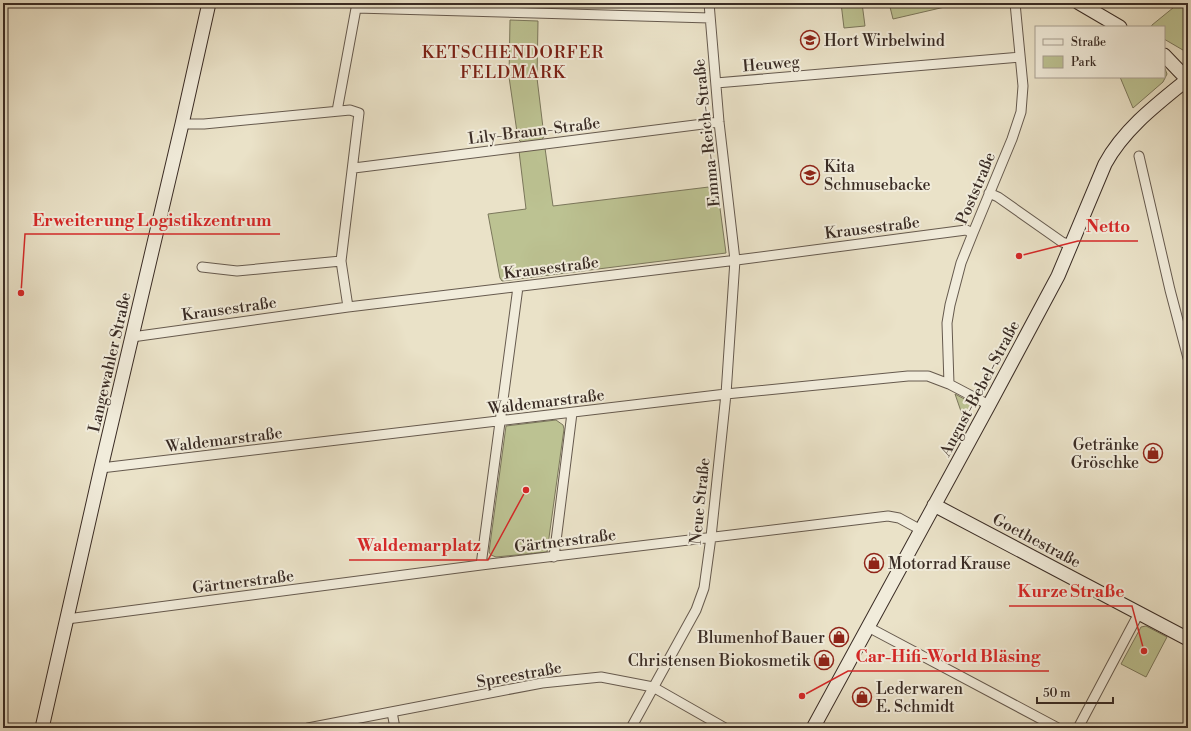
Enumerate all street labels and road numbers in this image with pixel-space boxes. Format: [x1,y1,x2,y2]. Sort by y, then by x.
street label: Heuweg [742,51,801,76]
street label: Emma-Reich-Straße [689,58,725,208]
street label: Lily-Braun-Straße [467,113,601,149]
street label: Poststraße [952,149,1000,227]
street label: Krausestraße [823,212,921,244]
street label: Krausestraße [502,252,600,284]
street label: Langewahler Straße [84,290,136,434]
street label: Krausestraße [180,292,278,326]
street label: August-Bebel-Straße [935,317,1024,461]
street label: Waldemarstraße [486,385,606,419]
street label: Waldemarstraße [164,423,284,457]
street label: Neue Straße [685,457,714,545]
street label: Goethestraße [989,509,1084,573]
street label: Gärtnerstraße [513,525,617,557]
street label: Gärtnerstraße [191,566,295,598]
street label: Spreestraße [475,658,563,692]

